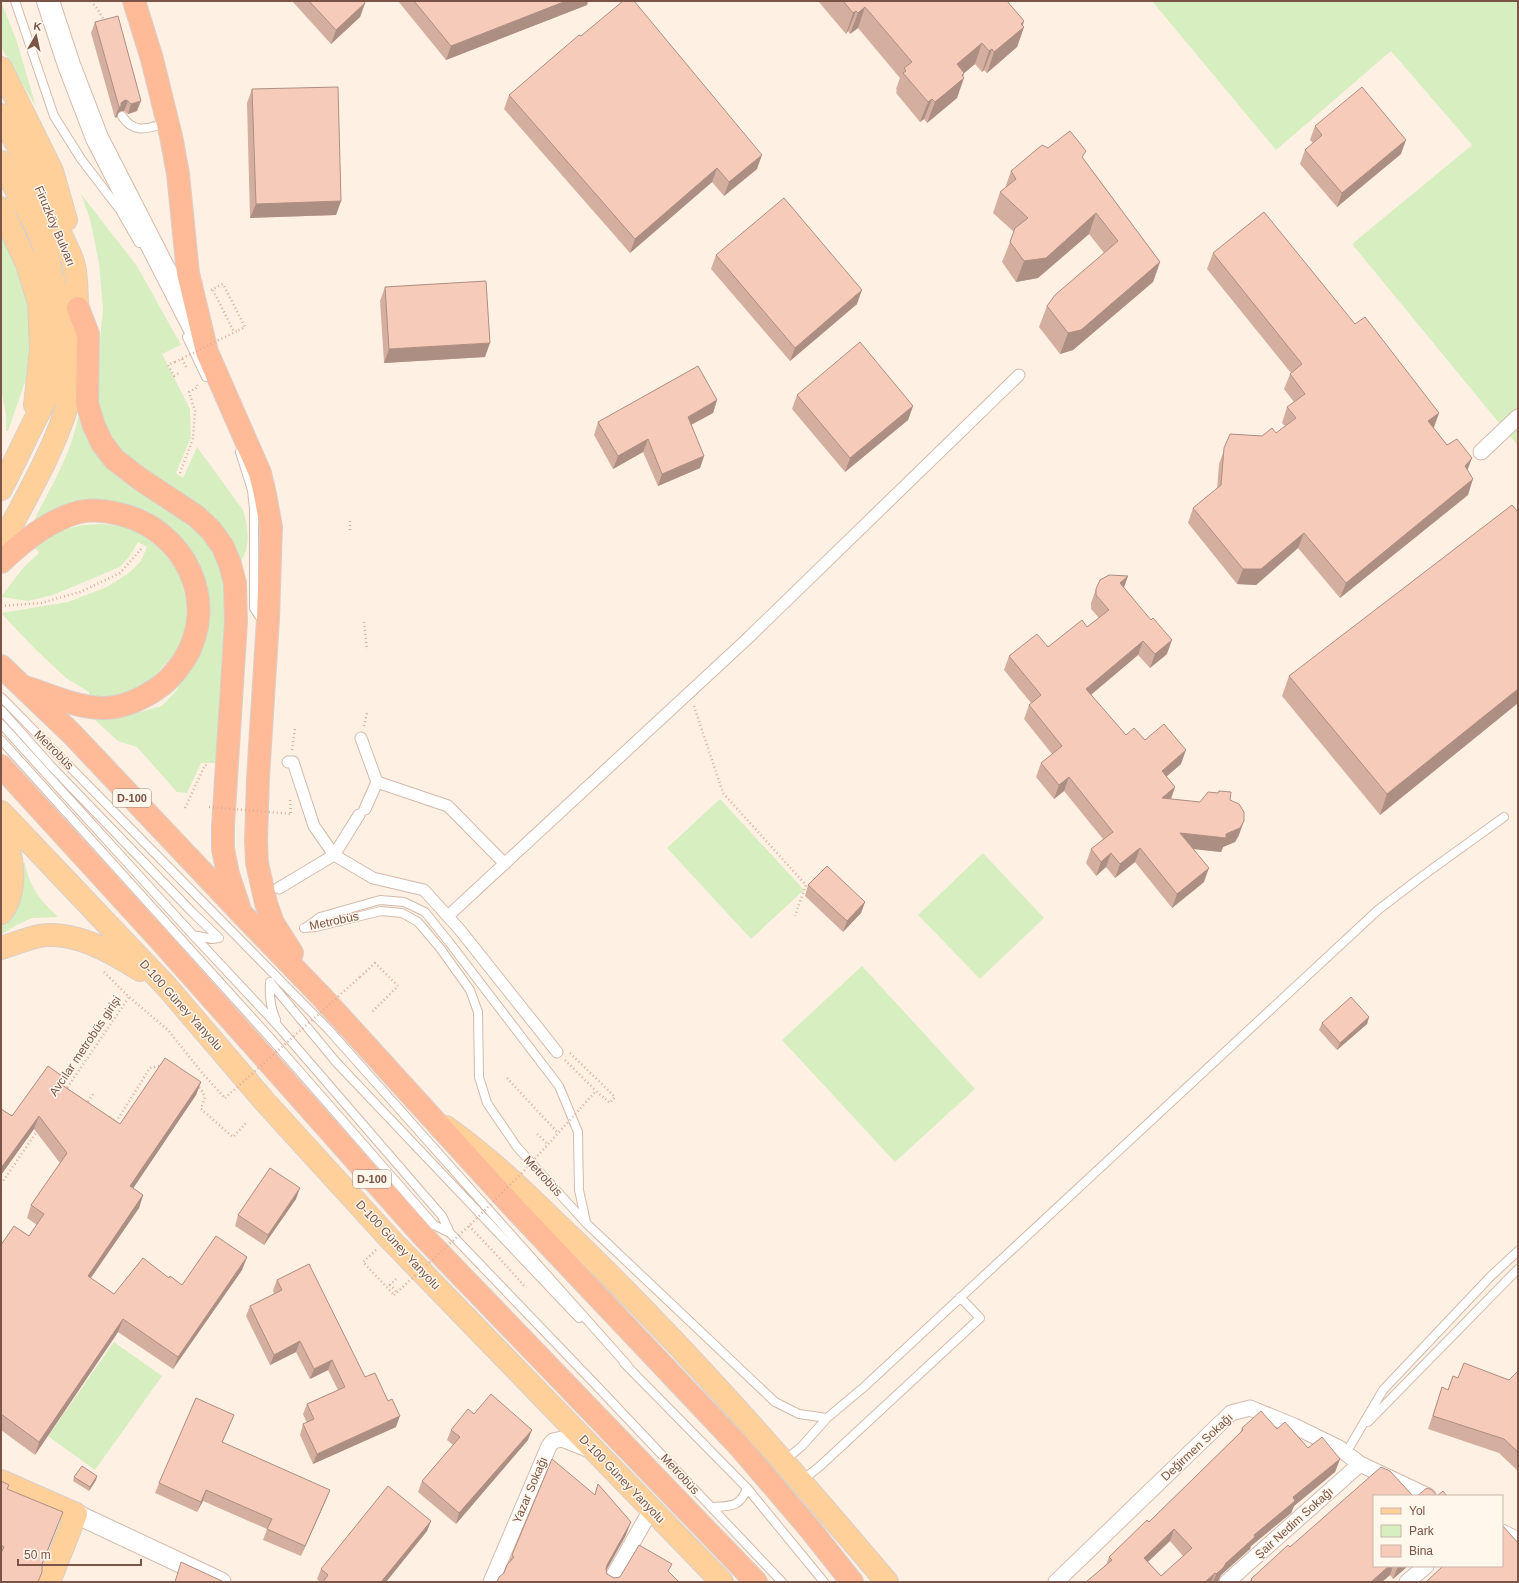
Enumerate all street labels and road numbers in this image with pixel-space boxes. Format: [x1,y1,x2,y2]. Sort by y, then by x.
street label: Firuzköy Bulvarı [32,184,78,268]
street label: Metrobüs [31,727,77,773]
road number: D-100 [113,789,151,807]
street label: Metrobüs [308,909,360,933]
street label: D-100 Güney Yanyolu [137,957,225,1053]
street label: Avcılar metrobüs girişi [46,993,124,1099]
street label: Metrobüs [521,1153,565,1199]
road number: D-100 [353,1170,391,1188]
street label: D-100 Güney Yanyolu [353,1197,443,1293]
street label: Değirmen Sokağı [1158,1410,1236,1484]
street label: D-100 Güney Yanyolu [576,1432,668,1526]
street label: Metrobüs [658,1451,702,1497]
street label: Yazar Sokağı [510,1455,550,1525]
street label: Şair Nedim Sokağı [1252,1484,1336,1562]

